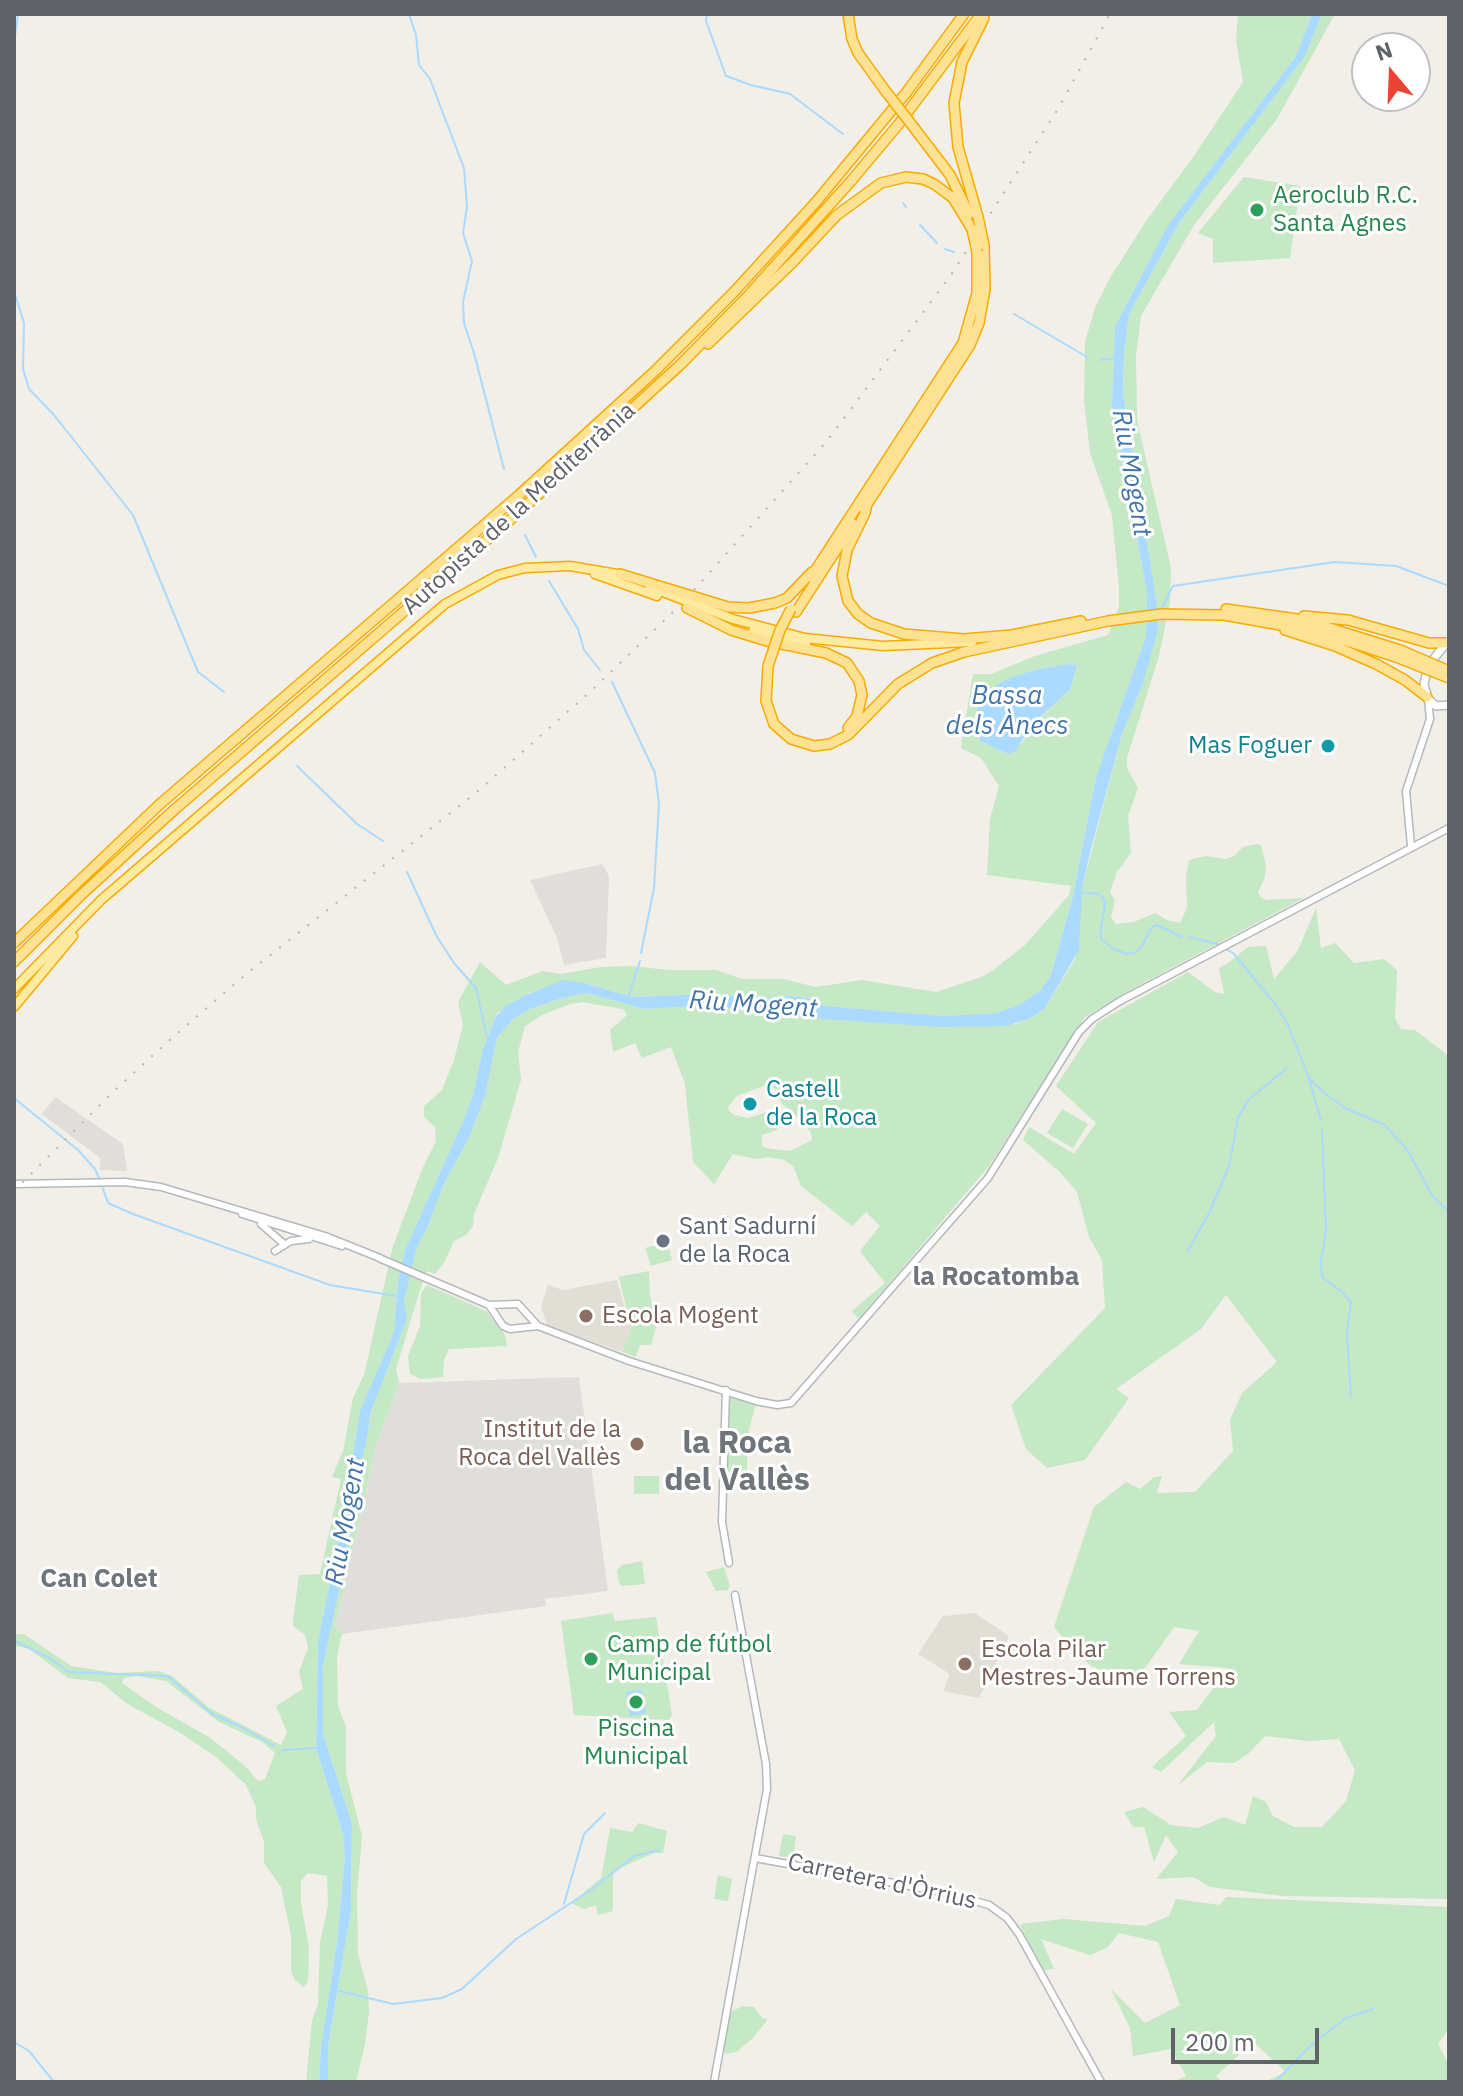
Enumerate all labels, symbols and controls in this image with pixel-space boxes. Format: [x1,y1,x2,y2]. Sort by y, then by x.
north arrow [1351,32,1431,112]
text: N [1371,34,1396,67]
place label: Aeroclub R.C. Santa Agnes [1273,182,1418,238]
marker: Aeroclub R.C. Santa Agnes [1248,201,1266,219]
street label: Autopista de la Mediterrània [396,397,642,621]
water label: Riu Mogent [1105,407,1157,539]
water label: Bassa dels Ànecs [946,680,1068,742]
place label: Mas Foguer [1188,732,1312,760]
marker: Mas Foguer [1319,737,1337,755]
water label: Riu Mogent [688,985,818,1025]
place label: Castell de la Roca [766,1076,877,1132]
marker: Castell de la Roca [741,1095,759,1113]
place label: Sant Sadurní de la Roca [679,1213,816,1269]
marker: Sant Sadurní de la Roca [654,1232,672,1250]
district label: la Rocatomba [912,1261,1080,1293]
place label: Escola Mogent [602,1302,759,1330]
marker: Escola Mogent [577,1307,595,1325]
place label: Institut de la Roca del Vallès [458,1416,621,1472]
district label: la Roca del Vallès [664,1425,810,1500]
marker: Institut de la Roca del Vallès [628,1435,646,1453]
water label: Riu Mogent [320,1456,372,1588]
district label: Can Colet [40,1563,158,1595]
place label: Camp de fútbol Municipal [607,1631,772,1687]
place label: Escola Pilar Mestres-Jaume Torrens [981,1636,1236,1692]
marker: Camp de fútbol Municipal [582,1650,600,1668]
marker: Escola Pilar Mestres-Jaume Torrens [956,1655,974,1673]
marker: Piscina Municipal [627,1693,645,1711]
place label: Piscina Municipal [584,1715,688,1771]
street label: Carretera d'Òrrius [785,1848,979,1916]
scale bar [1175,2012,1323,2062]
text: 200 m [1185,2026,1255,2058]

